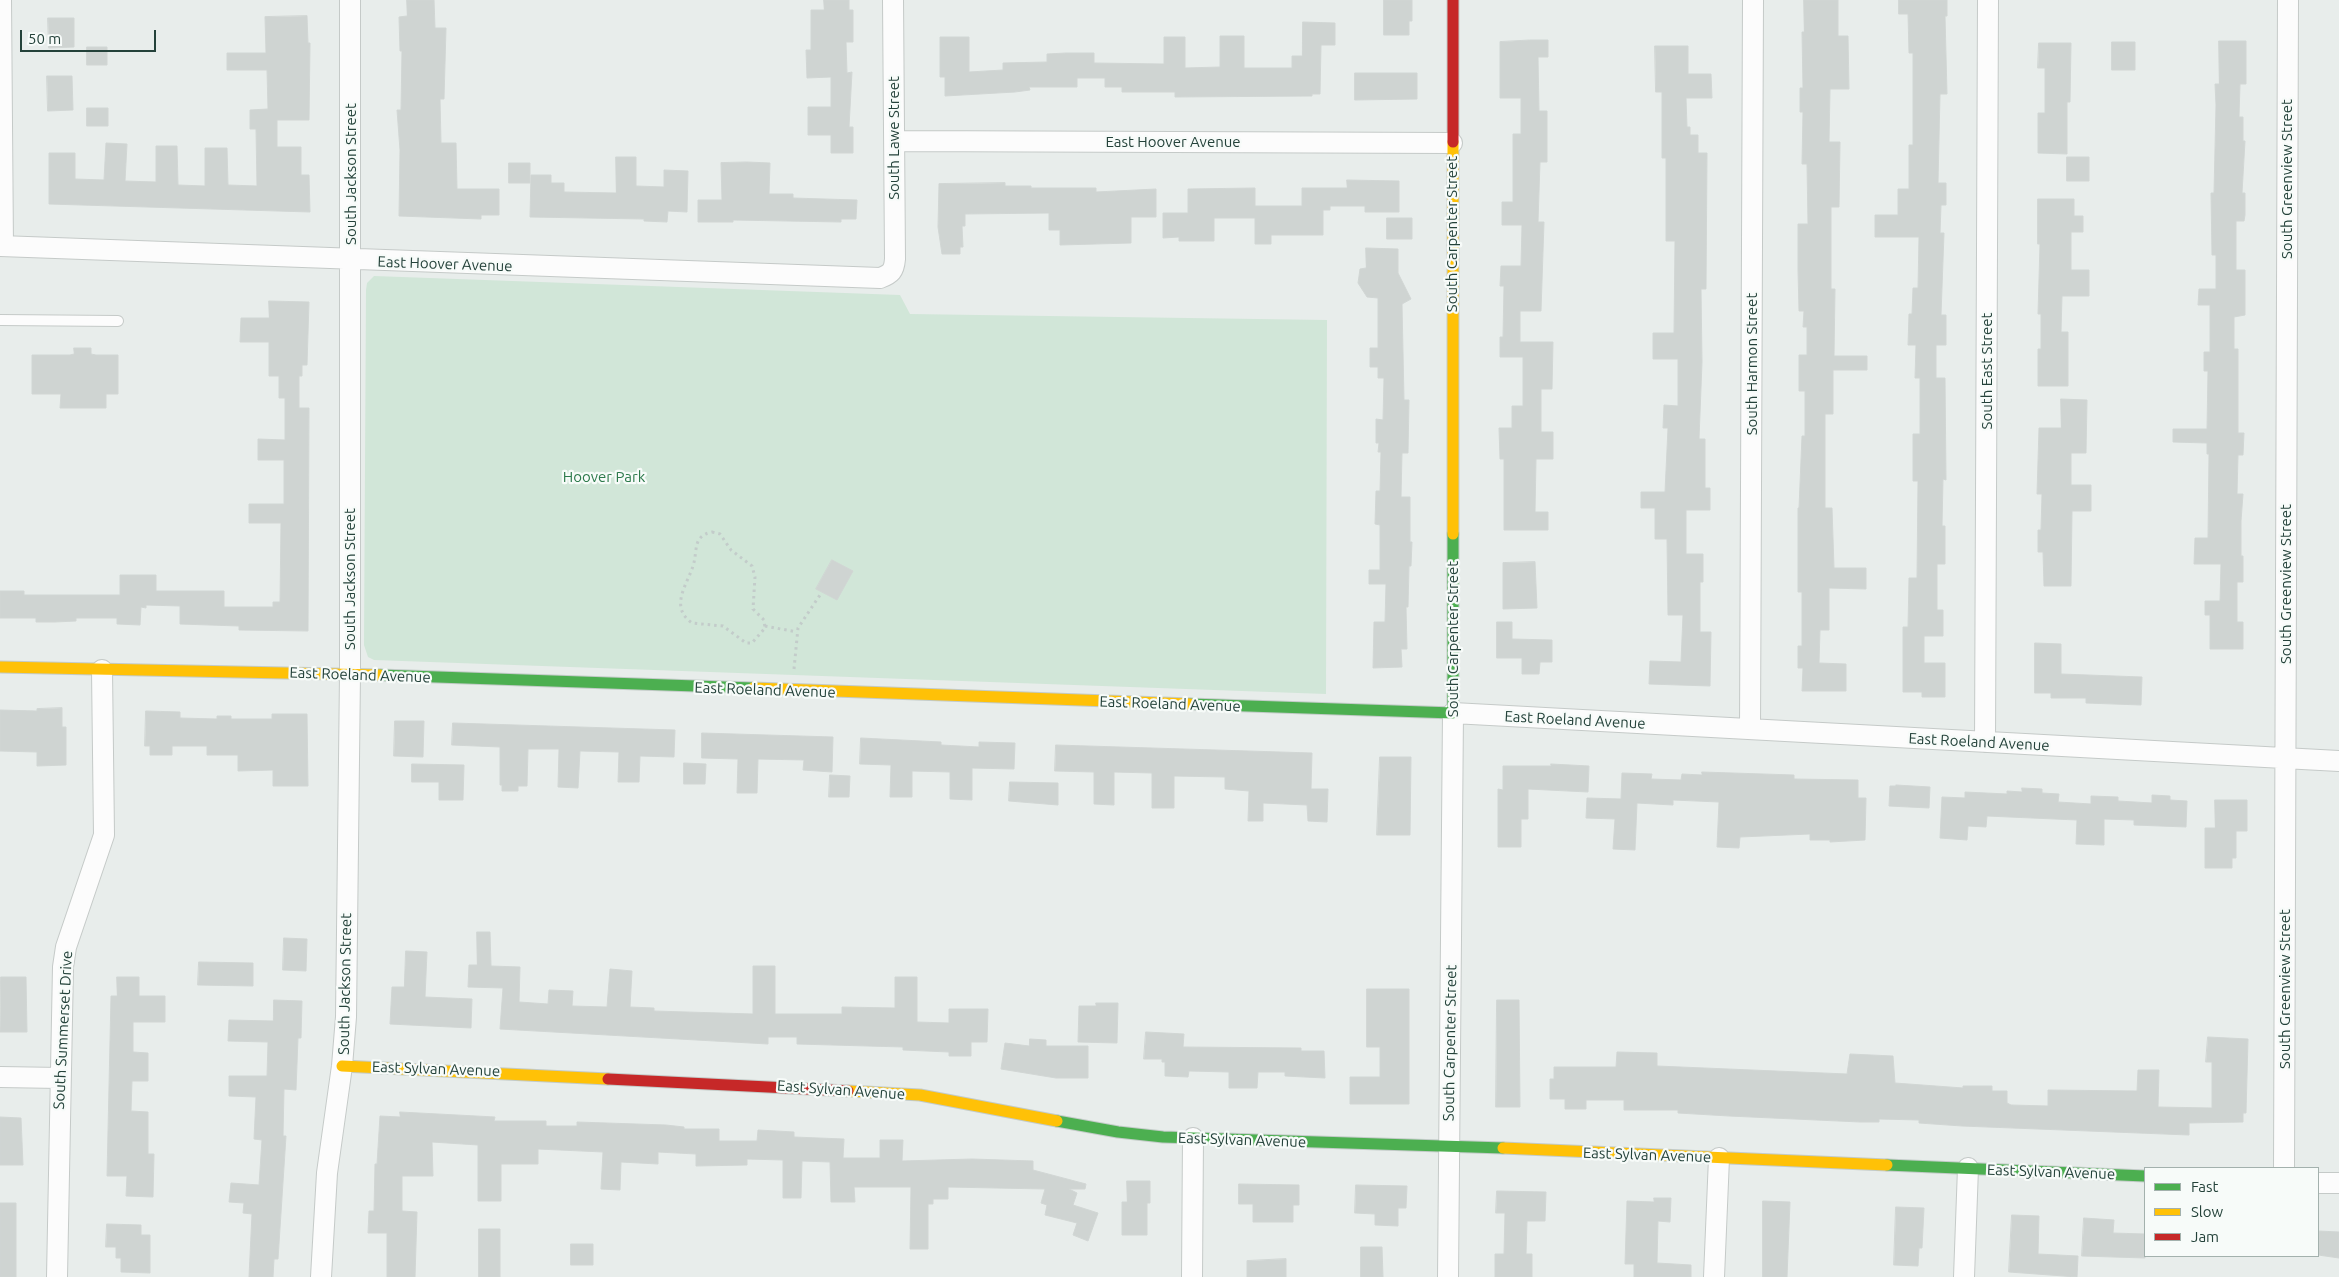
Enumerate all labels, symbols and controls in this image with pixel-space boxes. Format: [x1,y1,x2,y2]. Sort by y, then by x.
scale bar [22,20,159,52]
text: 50 m [28,30,61,47]
street label: South Lawe Street [885,76,903,200]
street label: South Greenview Street [2278,99,2296,259]
street label: South Jackson Street [342,103,360,245]
street label: East Hoover Avenue [1105,133,1241,151]
street label: South Carpenter Street [1443,156,1461,312]
street label: East Hoover Avenue [377,253,513,275]
street label: South Harmon Street [1743,293,1761,435]
street label: South East Street [1978,313,1996,429]
park label: Hoover Park [563,468,645,486]
street label: South Greenview Street [2277,504,2295,664]
street label: South Jackson Street [341,508,359,650]
street label: South Carpenter Street [1444,561,1462,717]
street label: East Roeland Avenue [289,664,431,686]
street label: East Roeland Avenue [694,679,836,701]
street label: East Roeland Avenue [1099,693,1241,715]
street label: East Roeland Avenue [1504,707,1646,733]
street label: East Roeland Avenue [1908,729,2050,755]
street label: South Greenview Street [2276,909,2294,1069]
street label: South Jackson Street [335,913,355,1055]
street label: South Summerset Drive [50,950,76,1110]
street label: South Carpenter Street [1440,965,1460,1121]
street label: East Sylvan Avenue [372,1058,500,1080]
street label: East Sylvan Avenue [776,1077,906,1103]
street label: East Sylvan Avenue [1178,1129,1306,1151]
street label: East Sylvan Avenue [1583,1144,1711,1166]
street label: East Sylvan Avenue [1987,1161,2115,1183]
legend [2144,1167,2319,1257]
text: Fast [2191,1178,2218,1195]
text: Slow [2191,1203,2223,1220]
text: Jam [2191,1228,2219,1245]

